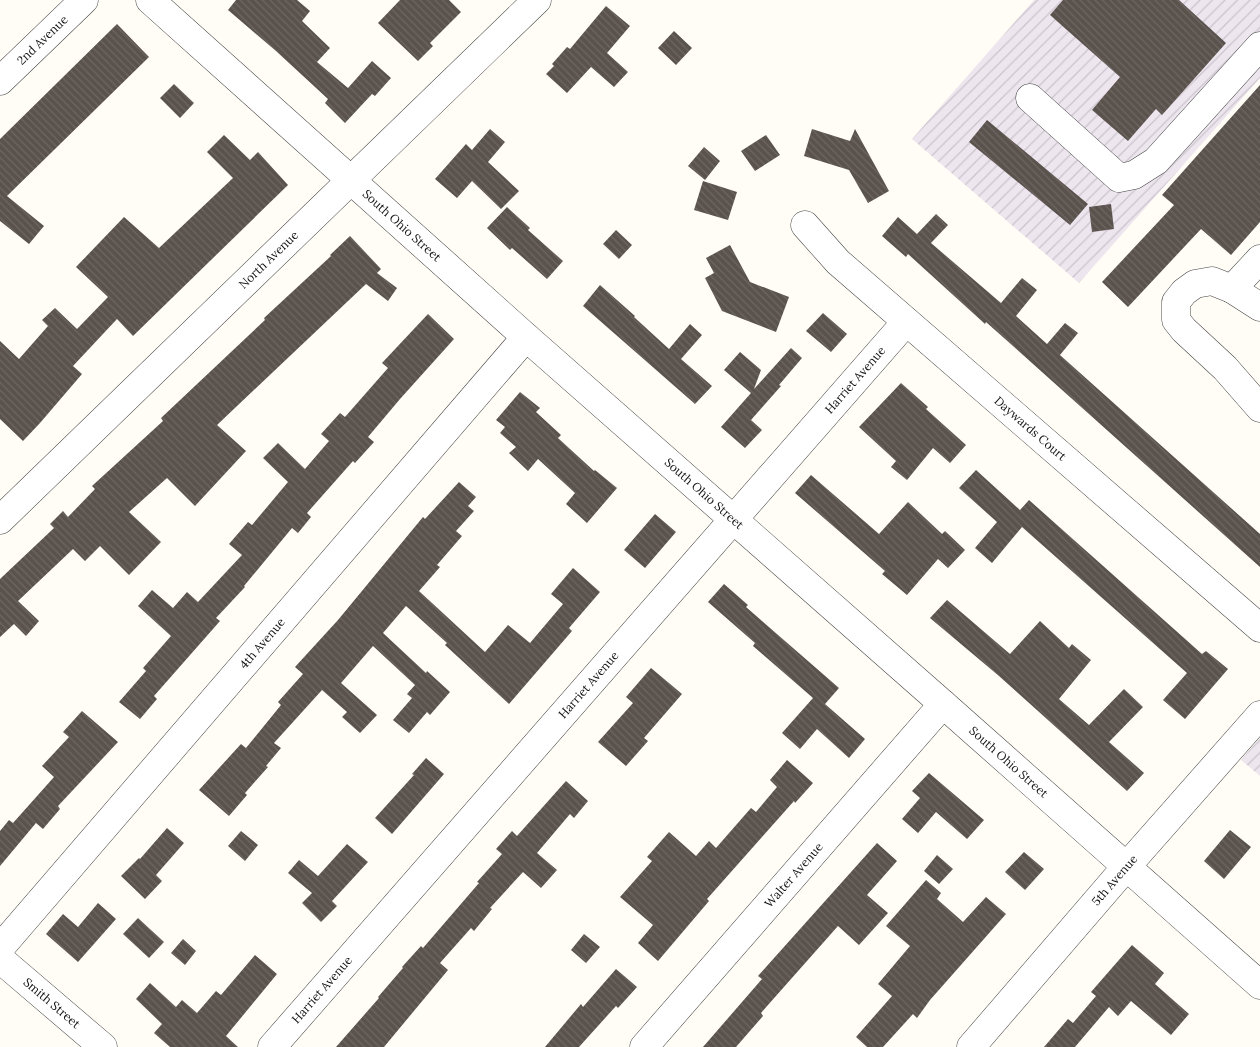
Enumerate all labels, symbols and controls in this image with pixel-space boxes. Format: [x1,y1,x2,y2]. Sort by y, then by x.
street label: 2nd Avenue [14,11,71,68]
street label: South Ohio Street [360,186,445,265]
street label: North Avenue [235,227,302,292]
street label: Harriet Avenue [821,343,889,416]
street label: Daywards Court [991,393,1070,464]
street label: South Ohio Street [662,454,747,532]
street label: 4th Avenue [236,614,288,672]
street label: Harriet Avenue [555,648,622,721]
street label: South Ohio Street [966,723,1052,801]
street label: Walter Avenue [761,839,826,910]
street label: 5th Avenue [1088,851,1141,908]
street label: Harriet Avenue [288,952,355,1026]
street label: Smith Street [20,974,84,1031]

